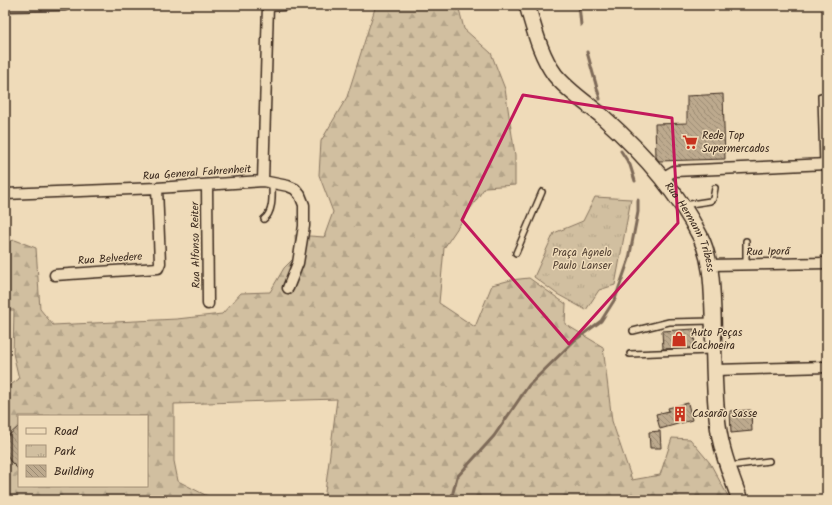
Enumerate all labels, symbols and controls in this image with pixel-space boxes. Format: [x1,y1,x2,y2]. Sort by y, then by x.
place label: Rede Top Supermercados [702,127,770,158]
supermarket icon: Rede Top Supermercados [681,133,699,151]
street label: Rua General Fahrenheit [142,160,253,186]
street label: Rua Hermann Tribess [660,178,719,274]
street label: Rua Alfonso Reiter [186,200,206,288]
street label: Rua Iporã [746,243,792,261]
park label: Praça Agnelo Paulo Lanser [552,244,613,275]
street label: Rua Belvedere [77,248,143,270]
place label: Auto Peças Cachoeira [691,324,743,355]
shop icon: Auto Peças Cachoeira [670,330,688,348]
building icon: Casarão Sasse [671,405,689,423]
place label: Casarão Sasse [692,405,757,423]
legend [18,415,148,487]
text: Road [54,422,79,441]
text: Park [54,442,76,461]
text: Building [54,462,94,481]

